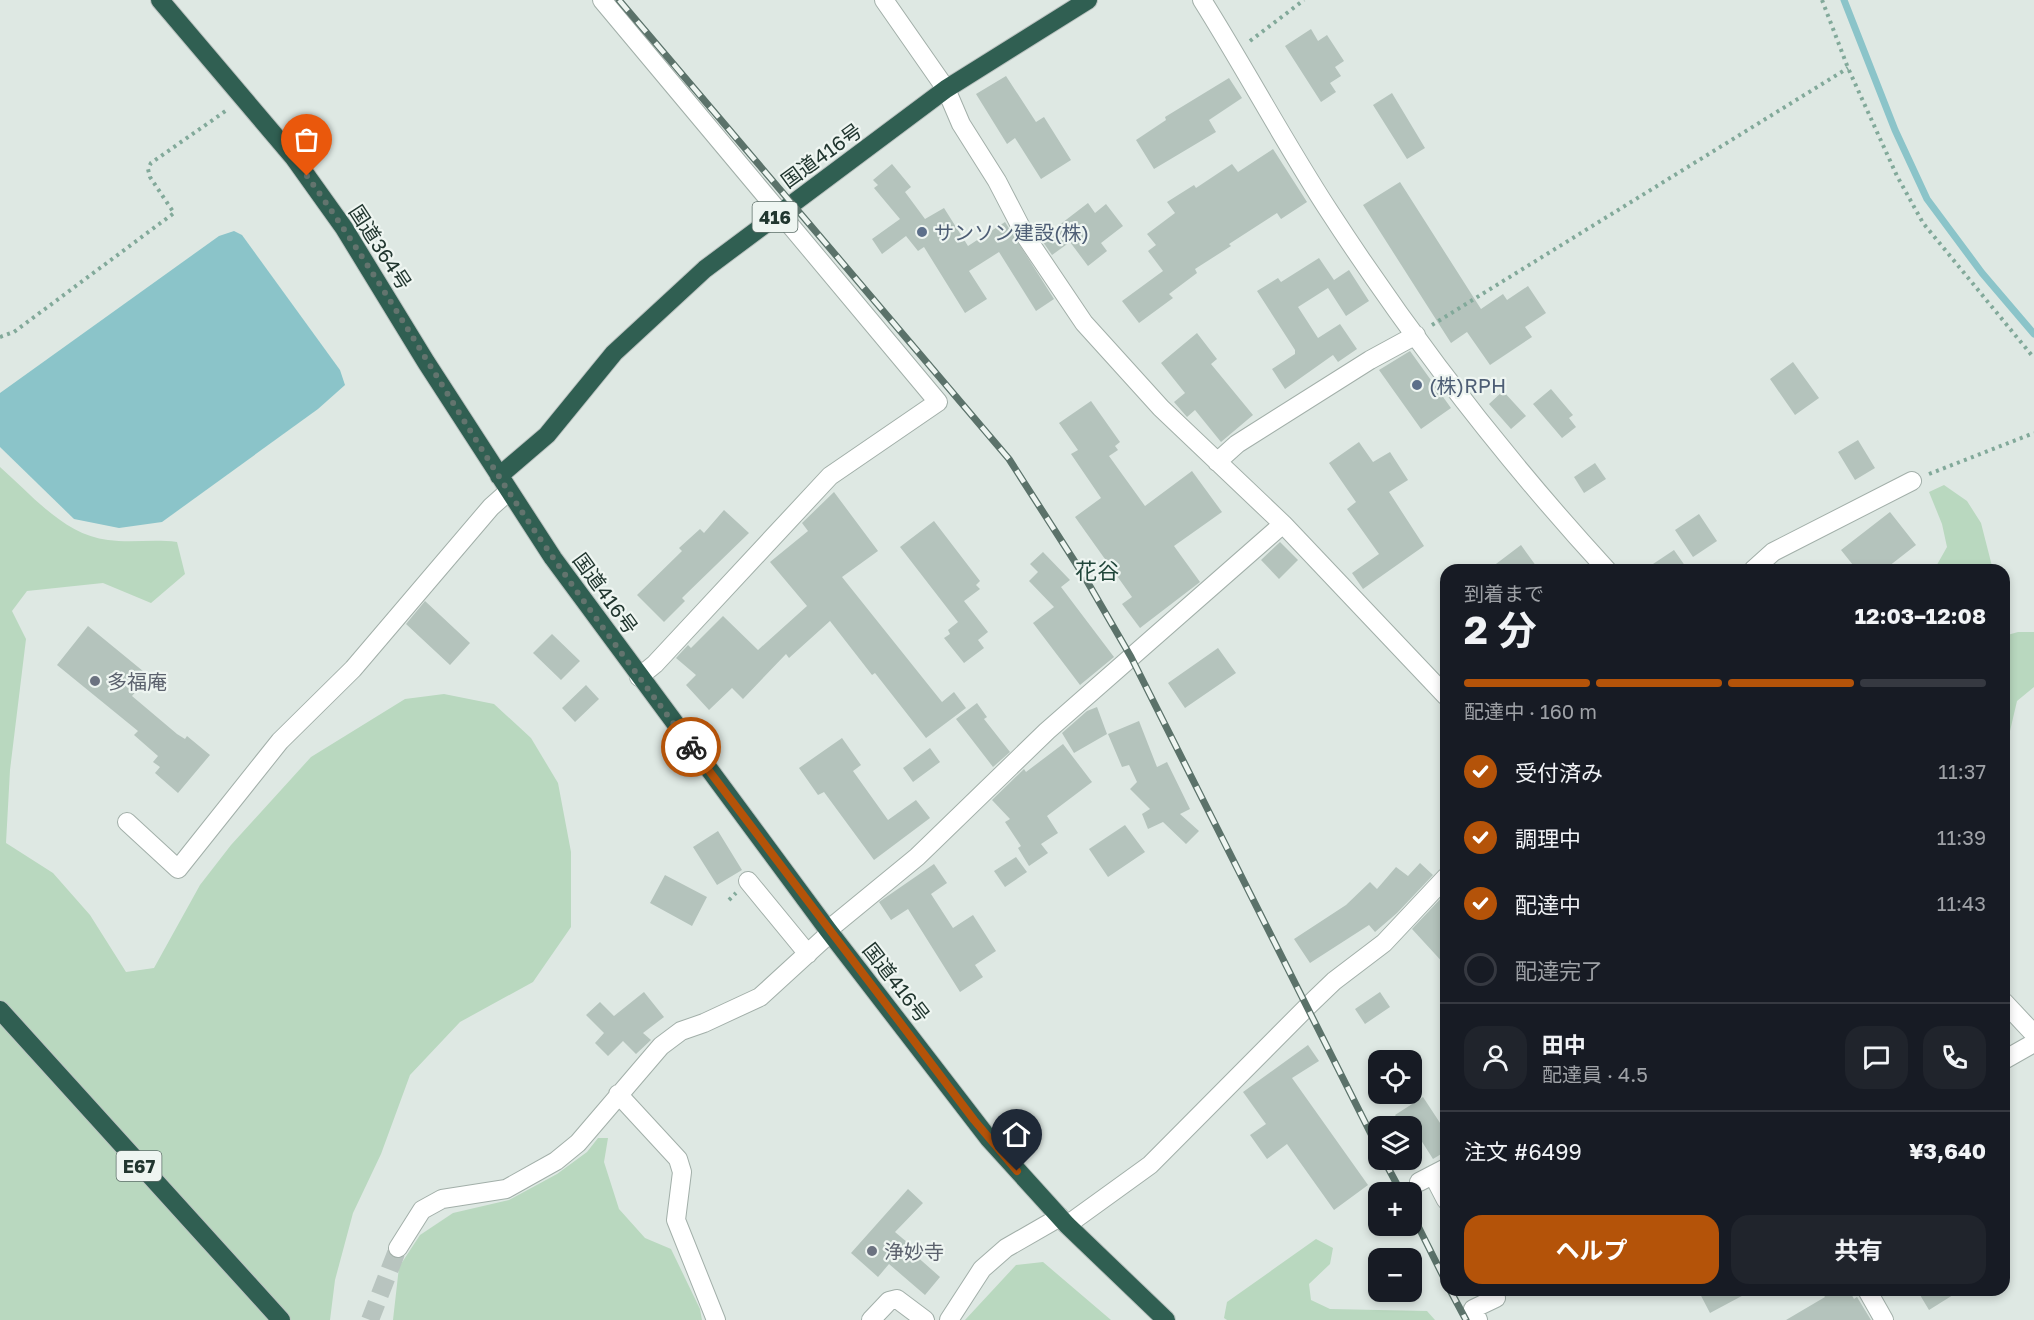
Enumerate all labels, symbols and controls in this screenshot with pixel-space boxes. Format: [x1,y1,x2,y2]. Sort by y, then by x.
pin [281,114,332,176]
street label: 国道416号 [776,118,866,192]
icon: bag [290,123,323,156]
street label: 国道364号 [345,200,417,294]
road number: 416 [752,202,798,232]
place label: サンソン建設(株) [934,220,1089,244]
marker: サンソン建設(株) [915,225,929,239]
place label: (株)RPH [1429,373,1506,397]
marker: (株)RPH [1410,378,1424,392]
street label: 国道416号 [569,548,643,638]
district label: 花谷 [1075,557,1119,584]
text: 到着まで [1464,581,1544,605]
text: 12:03–12:08 [1855,602,1986,629]
text: 2 分 [1464,606,1537,653]
place label: 多福庵 [107,669,167,693]
marker: 多福庵 [88,674,102,688]
text: 配達中 · 160 m [1464,699,1597,723]
courier [661,717,721,777]
icon: bike [675,731,708,764]
icon: check [1464,755,1497,788]
text: 受付済み [1515,759,1603,786]
text: 11:37 [1938,759,1986,783]
icon: check [1464,821,1497,854]
text: 調理中 [1515,825,1581,852]
text: 11:39 [1937,825,1986,849]
icon: check [1464,887,1497,920]
text: 配達中 [1515,891,1581,918]
text: 11:43 [1937,891,1986,915]
street label: 国道416号 [859,938,935,1026]
text: 配達完了 [1515,957,1603,984]
button: person [1464,1026,1527,1089]
button: chat [1845,1026,1908,1089]
button: phone [1923,1026,1986,1089]
text: 田中 [1542,1031,1586,1058]
map controls [1368,1050,1422,1302]
button: locate [1368,1050,1422,1104]
text: 配達員 · 4.5 [1542,1062,1648,1086]
pin [991,1109,1042,1171]
button: layers [1368,1116,1422,1170]
icon: home [1000,1118,1033,1151]
text: ¥3,640 [1909,1137,1986,1164]
text: 注文 #6499 [1464,1138,1582,1165]
road number: E67 [116,1151,162,1181]
button: + [1368,1182,1422,1236]
button: ヘルプ [1464,1215,1719,1284]
button: 共有 [1731,1215,1986,1284]
place label: 浄妙寺 [884,1239,944,1263]
marker: 浄妙寺 [865,1244,879,1258]
button: − [1368,1248,1422,1302]

